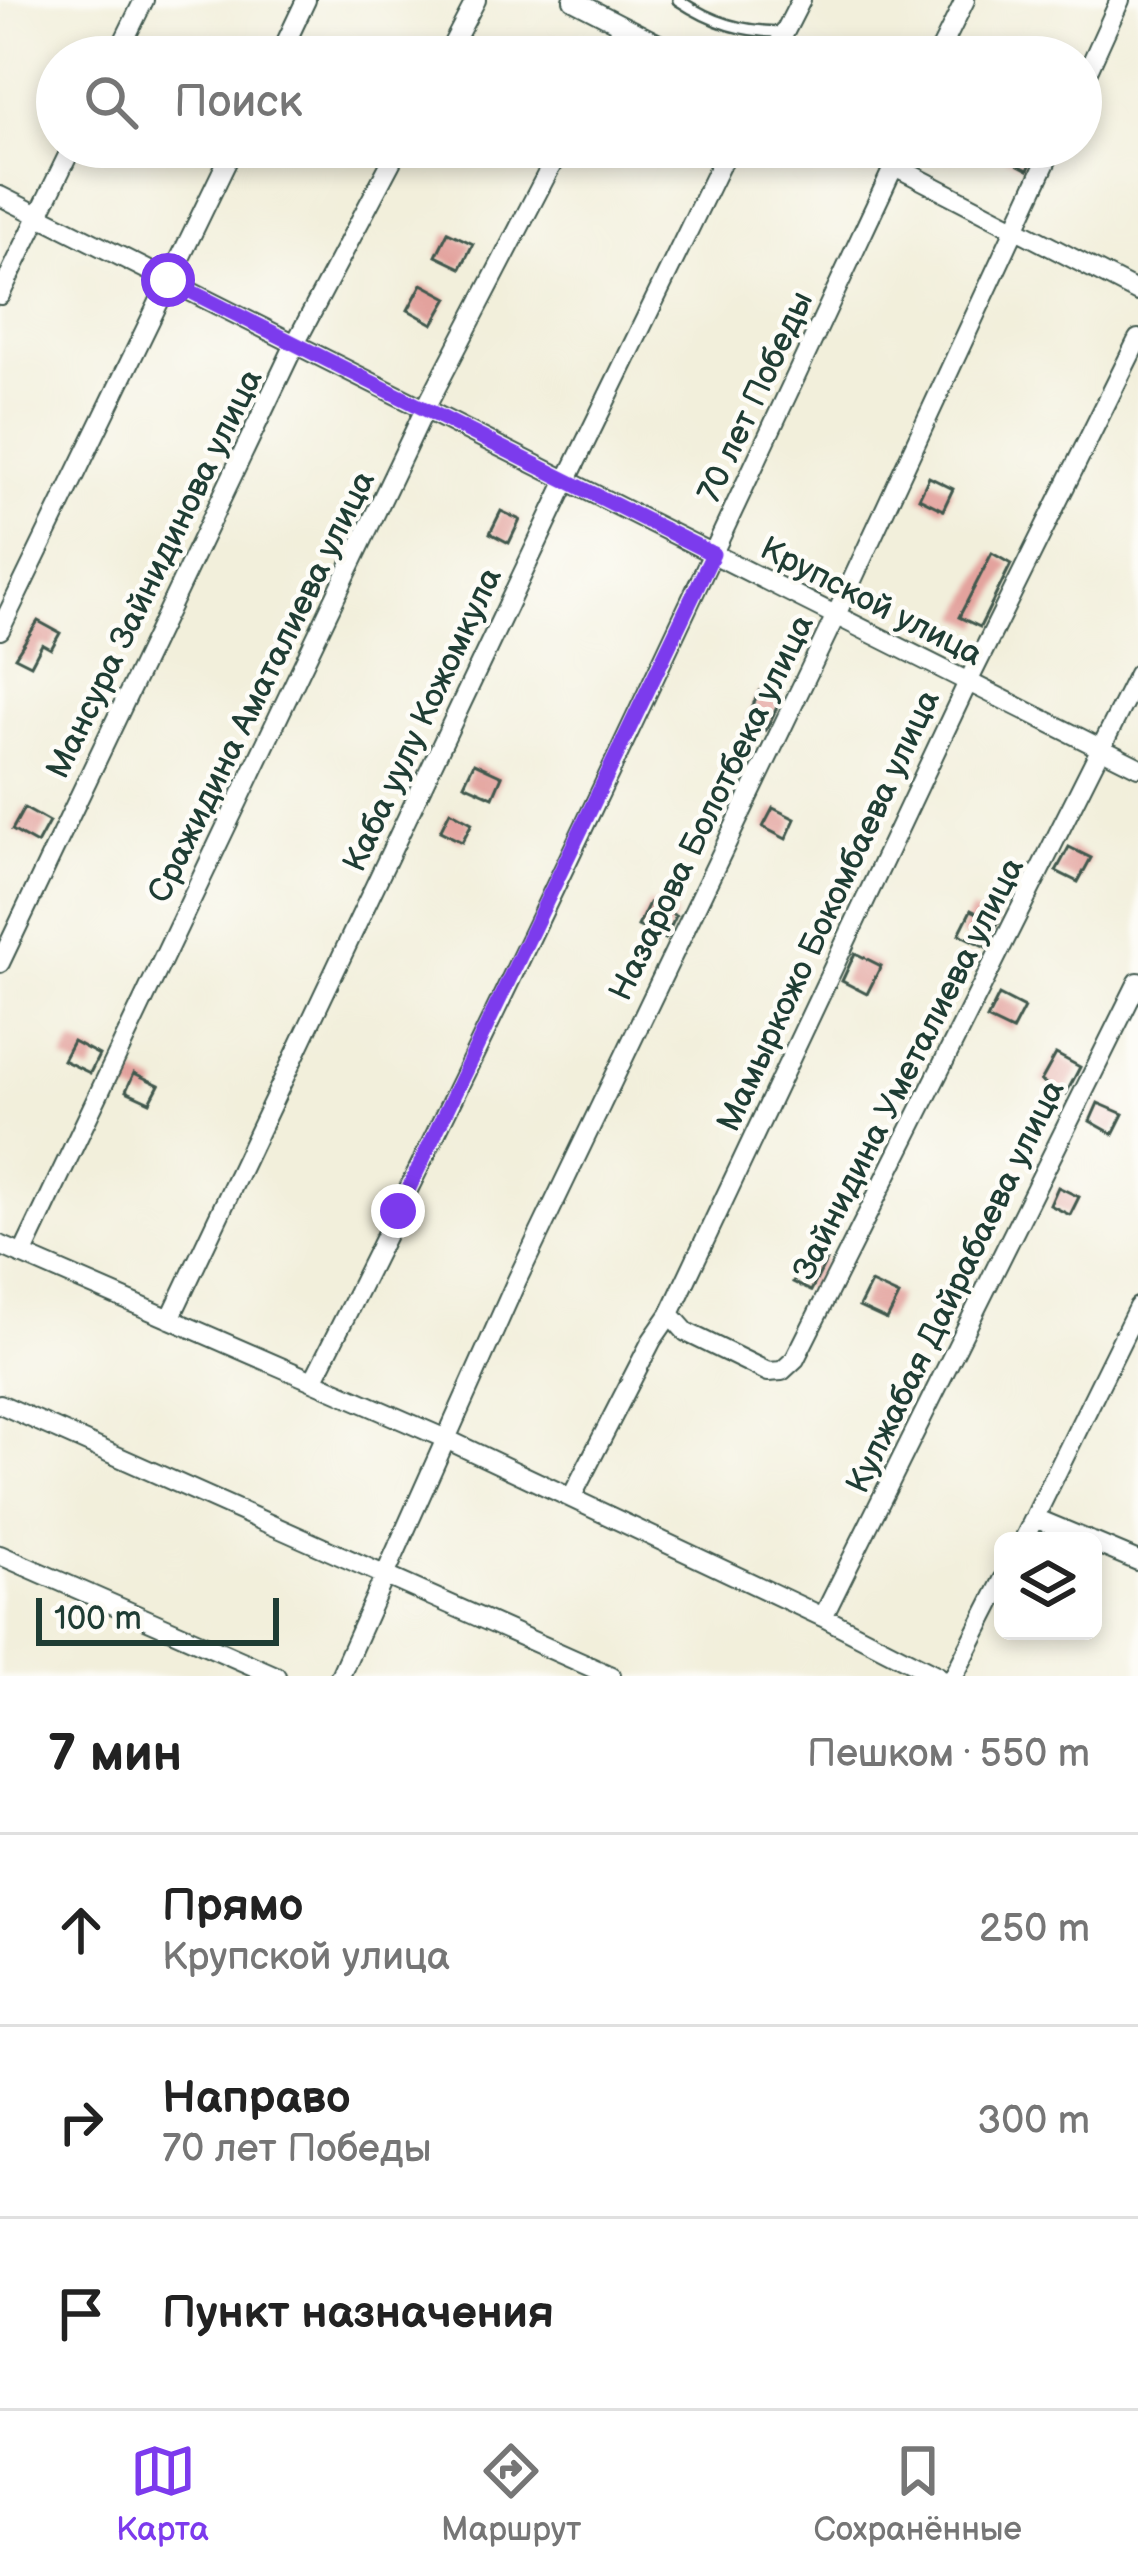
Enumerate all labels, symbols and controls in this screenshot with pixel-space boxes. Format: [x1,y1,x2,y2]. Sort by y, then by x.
search box [36,36,1102,168]
icon: search [78,69,144,135]
text: Поиск [174,75,302,130]
route start [141,253,195,307]
street label: 70 лет Победы [689,285,822,509]
street label: Мансура Зайнидинова улица [38,363,271,785]
street label: Сражидина Аматалиева улица [140,464,384,909]
street label: Крупской улица [753,529,989,675]
street label: Каба уулу Кожомкула [335,561,511,878]
street label: Назарова Болотбека улица [601,608,823,1007]
street label: Мамыркожо Бокомбаева улица [709,684,949,1138]
street label: Зайнидина Уметалиева улица [785,851,1033,1287]
street label: Кулжабая Дайрабаева улица [838,1074,1073,1500]
route end [371,1184,425,1238]
map controls [994,1532,1102,1640]
button: layers [994,1532,1102,1640]
scale bar [36,1592,279,1645]
text: 100 m [54,1599,142,1639]
text: 7 мин [48,1724,182,1785]
text: Пешком · 550 m [807,1731,1090,1778]
text: Прямо [162,1879,303,1934]
icon: ahead [48,1897,114,1963]
text: 250 m [979,1906,1090,1953]
text: Крупской улица [162,1934,450,1981]
text: Направо [162,2071,351,2126]
icon: right [48,2089,114,2155]
text: 300 m [977,2098,1090,2145]
text: 70 лет Победы [162,2126,432,2173]
icon: arrive [48,2281,114,2347]
text: Пункт назначения [162,2286,554,2341]
tab: Карта [116,2438,209,2550]
tab: Маршрут [441,2438,581,2550]
tab: Сохранённые [813,2438,1022,2550]

